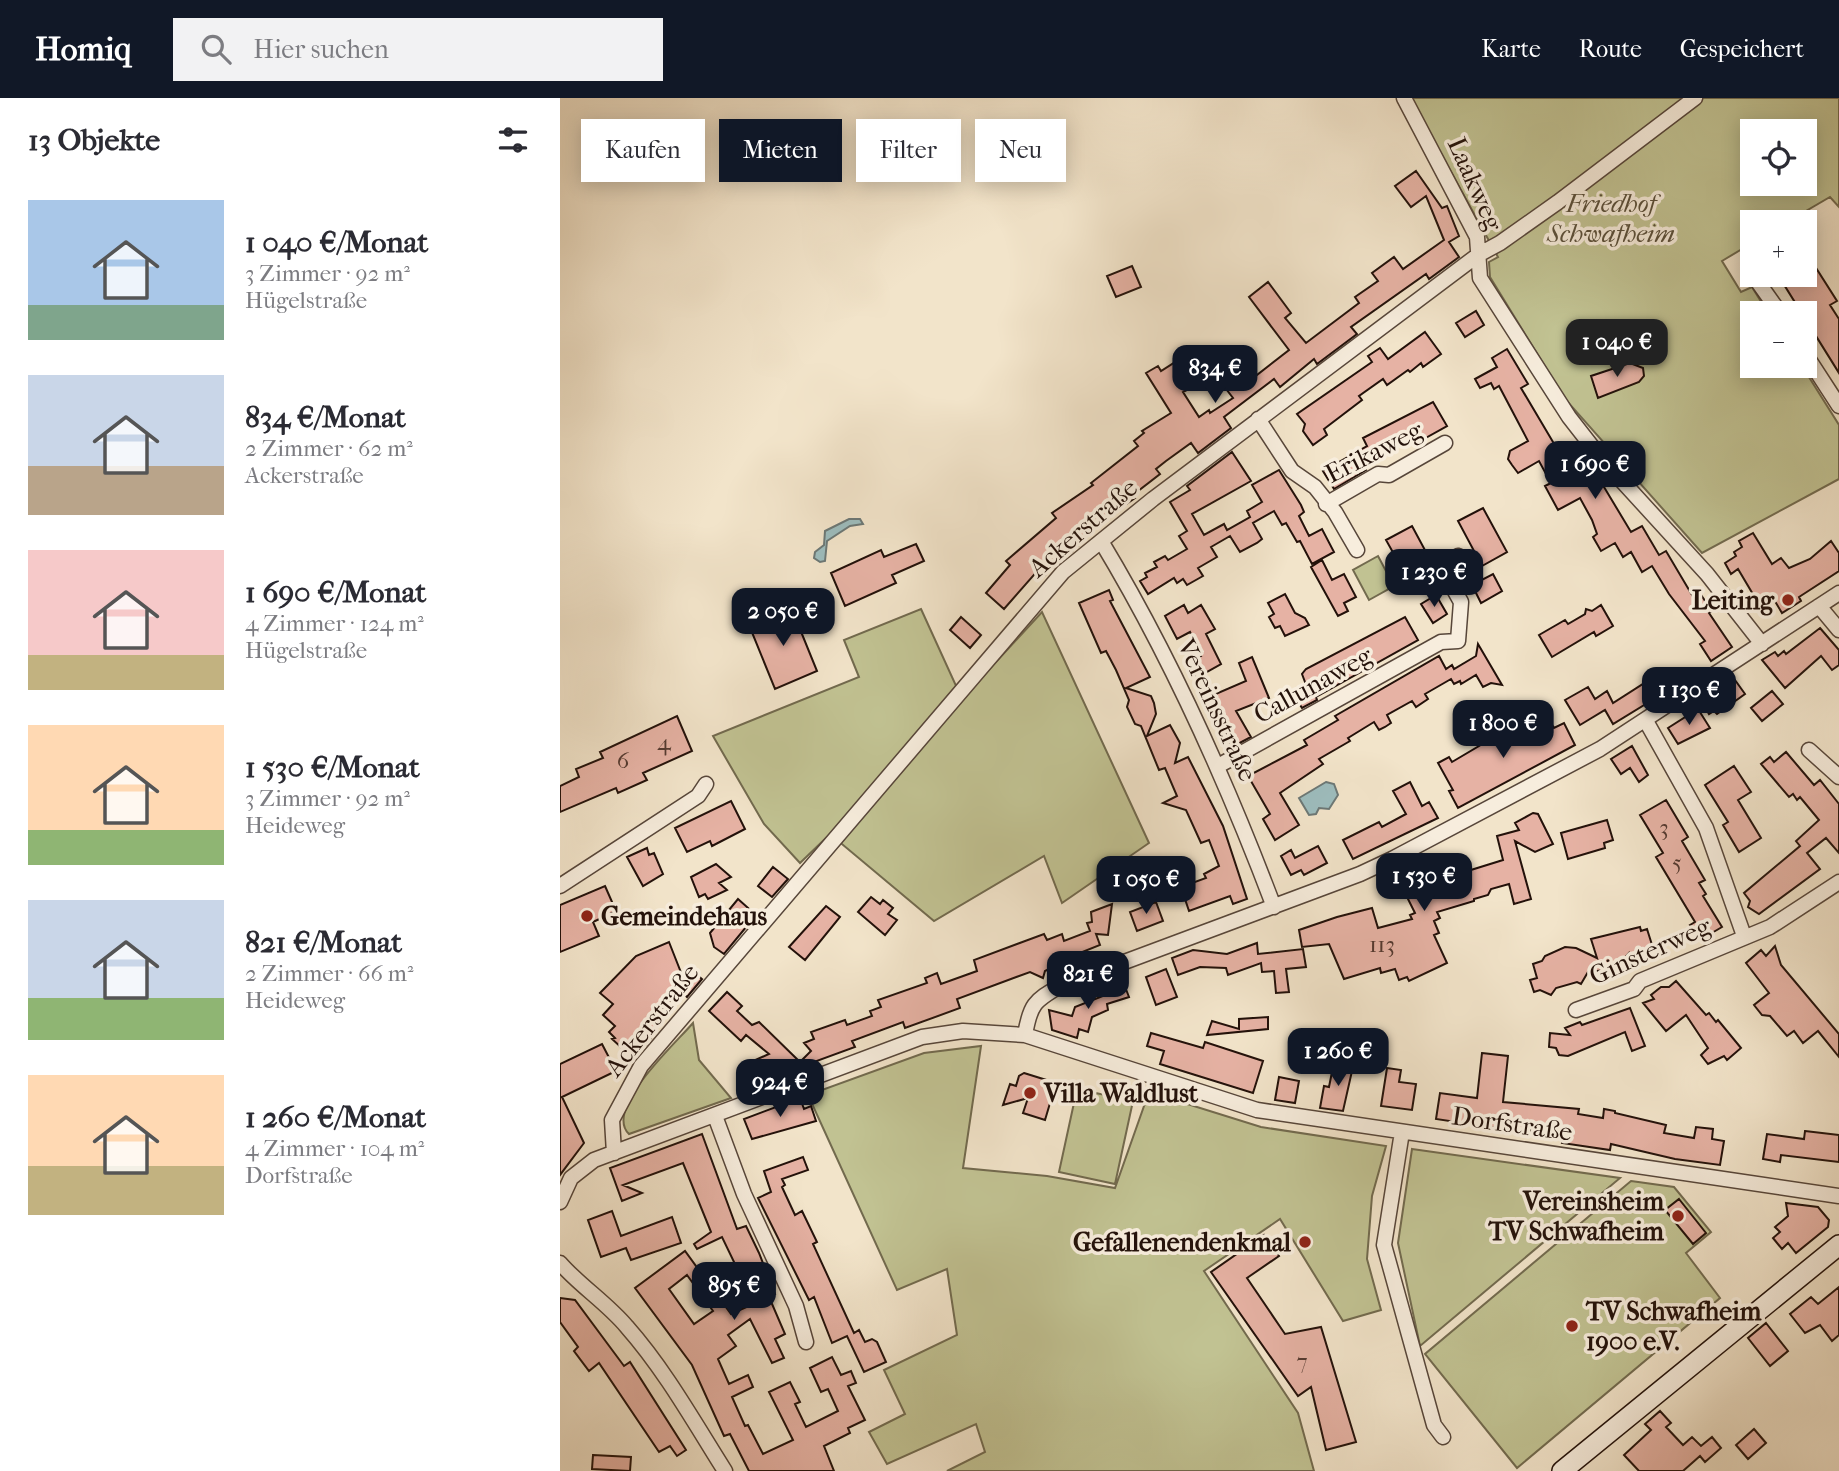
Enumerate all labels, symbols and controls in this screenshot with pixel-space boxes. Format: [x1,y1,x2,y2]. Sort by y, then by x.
search box [173,18,663,81]
text: Homiq [35,30,131,69]
icon: search [197,30,235,68]
text: Hier suchen [253,34,389,65]
text: Karte [1481,35,1541,63]
text: Route [1579,35,1642,63]
text: Gespeichert [1680,35,1804,63]
chip: Kaufen [581,119,705,182]
chip: Mieten [719,119,842,182]
chip: Filter [856,119,961,182]
chip: Neu [975,119,1066,182]
map controls [1740,119,1817,378]
button: locate [1740,119,1817,196]
icon: filters [494,121,532,159]
text: 13 Objekte [28,123,160,158]
street label: Laakweg [1441,133,1510,236]
park label: Friedhof Schwafheim [1546,188,1675,249]
button: + [1740,210,1817,287]
text: 1 040 €/Monat [245,225,428,260]
icon: home [84,228,168,312]
text: 3 Zimmer · 92 m² [245,260,410,287]
text: Hügelstraße [245,287,367,314]
button: − [1740,301,1817,378]
pin: 1 040 € [1552,320,1682,379]
text: 1 040 € [1582,328,1652,355]
pin: 834 € [1166,345,1264,405]
text: 834 € [1188,354,1242,381]
text: 834 €/Monat [245,400,406,435]
icon: home [84,403,168,487]
street label: Erikaweg [1320,414,1429,490]
text: 2 Zimmer · 62 m² [245,435,413,462]
pin: 1 690 € [1530,442,1660,501]
text: 1 690 € [1561,450,1629,477]
text: Ackerstraße [245,462,364,489]
street label: Ackerstraße [1021,472,1144,584]
pin: 1 230 € [1369,550,1499,609]
text: 1 230 € [1401,558,1467,585]
text: 1 690 €/Monat [245,575,426,610]
icon: home [84,578,168,662]
place label: Leiting [1692,585,1775,616]
pin: 2 050 € [718,588,848,648]
marker: Leiting [1780,592,1796,608]
text: 2 050 € [748,597,818,624]
text: 4 Zimmer · 124 m² [245,610,424,637]
street label: Vereinsstraße [1170,633,1264,786]
text: Hügelstraße [245,637,367,664]
street label: Callunaweg [1248,639,1379,730]
pin: 1 130 € [1624,668,1754,727]
text: 1 130 € [1658,676,1720,703]
pin: 1 800 € [1438,700,1568,760]
text: 1 800 € [1469,709,1537,736]
house number: 4 [657,729,672,756]
house number: 6 [617,747,630,774]
text: 1 530 €/Monat [245,750,420,785]
icon: home [84,753,168,837]
text: 3 Zimmer · 92 m² [245,785,410,812]
text: Heideweg [245,812,345,839]
house number: 3 [1659,814,1669,841]
house number: 5 [1672,849,1682,876]
pin: 1 530 € [1359,854,1489,913]
pin: 1 050 € [1081,856,1211,916]
text: 1 530 € [1392,862,1456,889]
text: 1 050 € [1113,865,1179,892]
place label: Gemeindehaus [601,901,767,932]
marker: Gemeindehaus [579,908,595,924]
street label: Ginsterweg [1584,910,1717,992]
text: 821 €/Monat [245,925,402,960]
icon: home [84,928,168,1012]
house number: 113 [1369,931,1395,958]
pin: 821 € [1039,951,1137,1011]
street label: Ackerstraße [598,957,706,1083]
text: 2 Zimmer · 66 m² [245,960,413,987]
text: 821 € [1063,960,1113,987]
text: Heideweg [245,987,345,1014]
pin: 1 260 € [1273,1028,1403,1088]
text: 1 260 € [1304,1037,1372,1064]
pin: 924 € [731,1060,829,1119]
text: 924 € [752,1068,808,1095]
place label: Villa Waldlust [1043,1078,1199,1109]
marker: Villa Waldlust [1022,1085,1038,1101]
text: 1 260 €/Monat [245,1100,426,1135]
street label: Dorfstraße [1450,1100,1574,1148]
icon: home [84,1103,168,1187]
text: 4 Zimmer · 104 m² [245,1135,424,1162]
text: Dorfstraße [245,1162,353,1189]
place label: Vereinsheim TV Schwafheim [1488,1186,1664,1247]
marker: Vereinsheim TV Schwafheim [1670,1208,1686,1224]
place label: Gefallenendenkmal [1073,1227,1292,1258]
marker: Gefallenendenkmal [1297,1234,1313,1250]
pin: 895 € [685,1262,783,1322]
text: 895 € [708,1271,760,1298]
place label: TV Schwafheim 1900 e.V. [1585,1296,1762,1357]
marker: TV Schwafheim 1900 e.V. [1564,1318,1580,1334]
house number: 7 [1296,1348,1308,1375]

